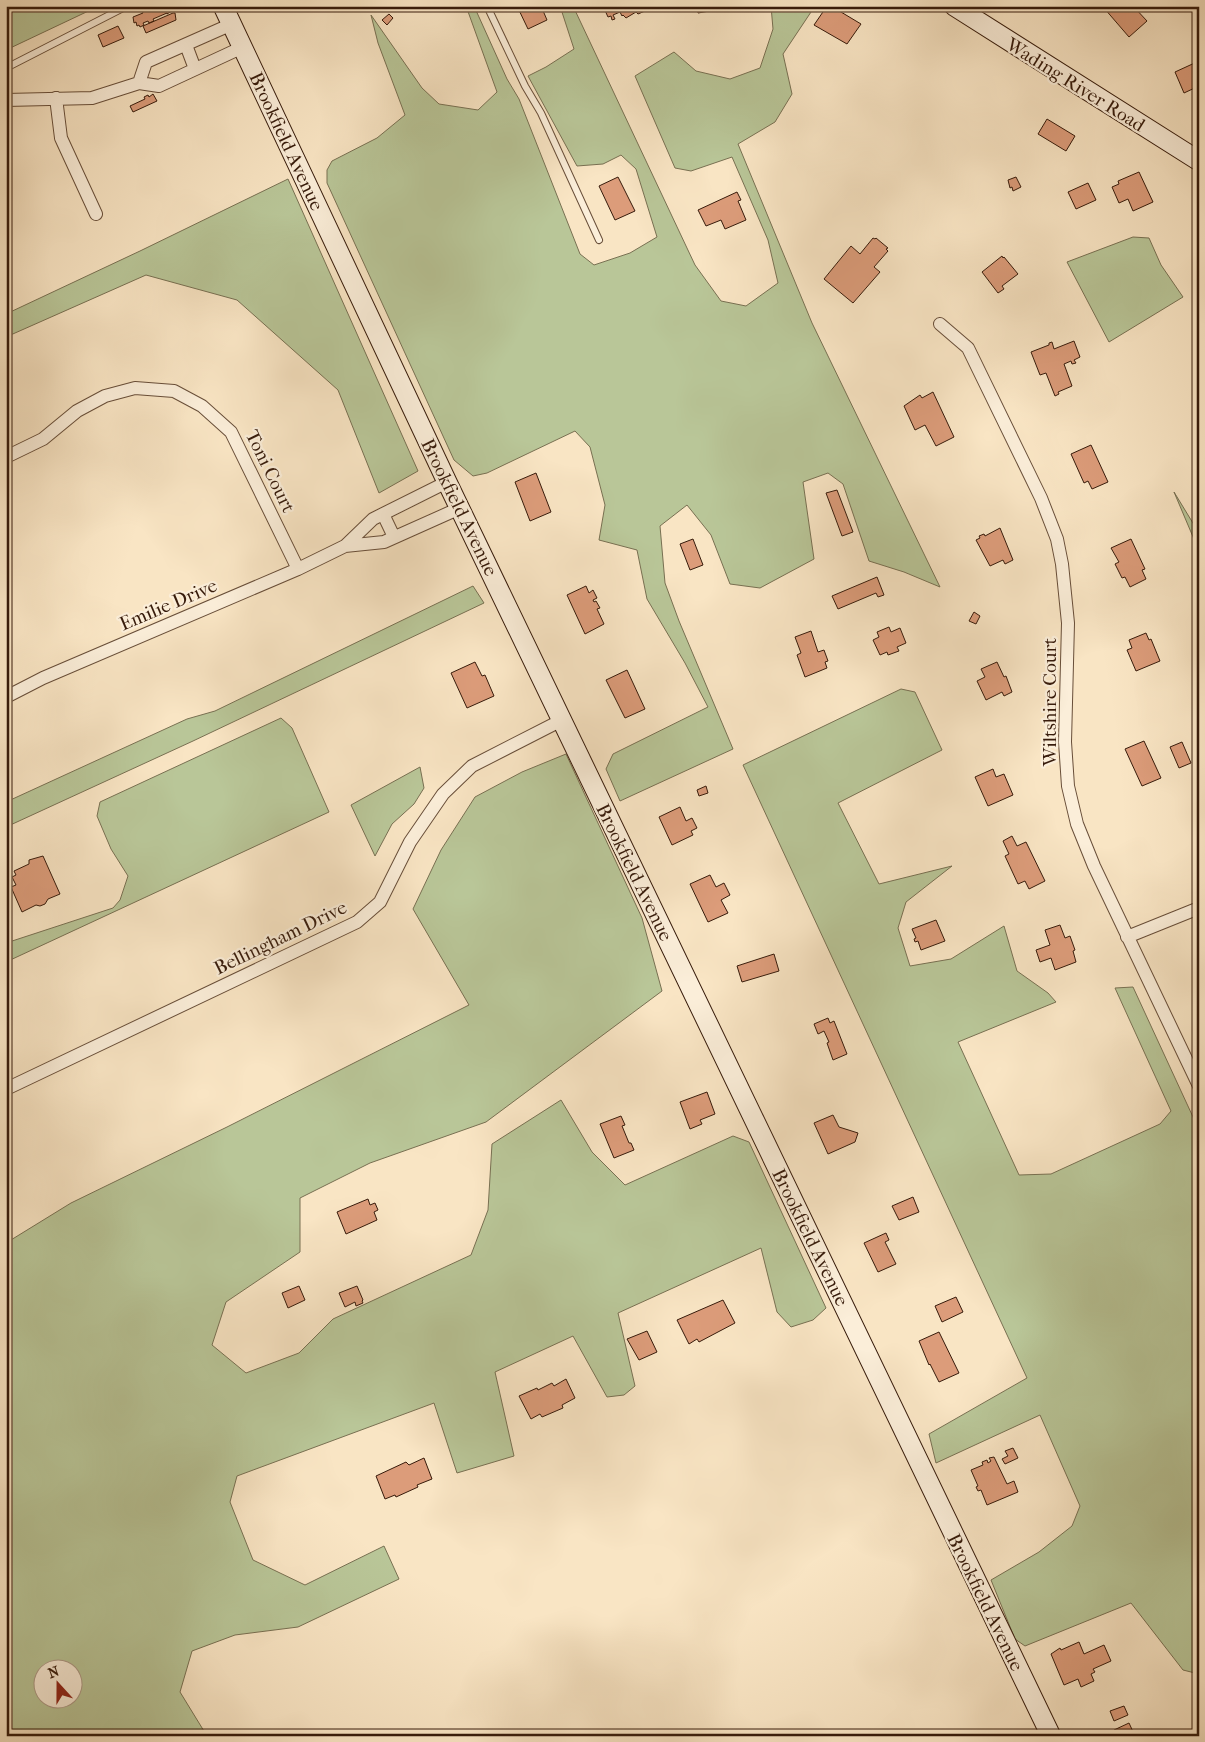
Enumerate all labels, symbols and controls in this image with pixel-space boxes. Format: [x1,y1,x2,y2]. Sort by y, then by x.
street label: Wading River Road [1001,33,1149,137]
street label: Brookfield Avenue [244,69,328,214]
street label: Toni Court [241,427,300,517]
street label: Brookfield Avenue [416,435,502,580]
street label: Emilie Drive [116,575,220,635]
street label: Wiltshire Court [1039,637,1061,767]
street label: Brookfield Avenue [591,800,677,945]
street label: Bellingham Drive [211,896,350,980]
street label: Brookfield Avenue [767,1165,853,1310]
street label: Brookfield Avenue [942,1530,1028,1675]
north arrow [32,1660,82,1710]
text: N [46,1662,62,1682]

